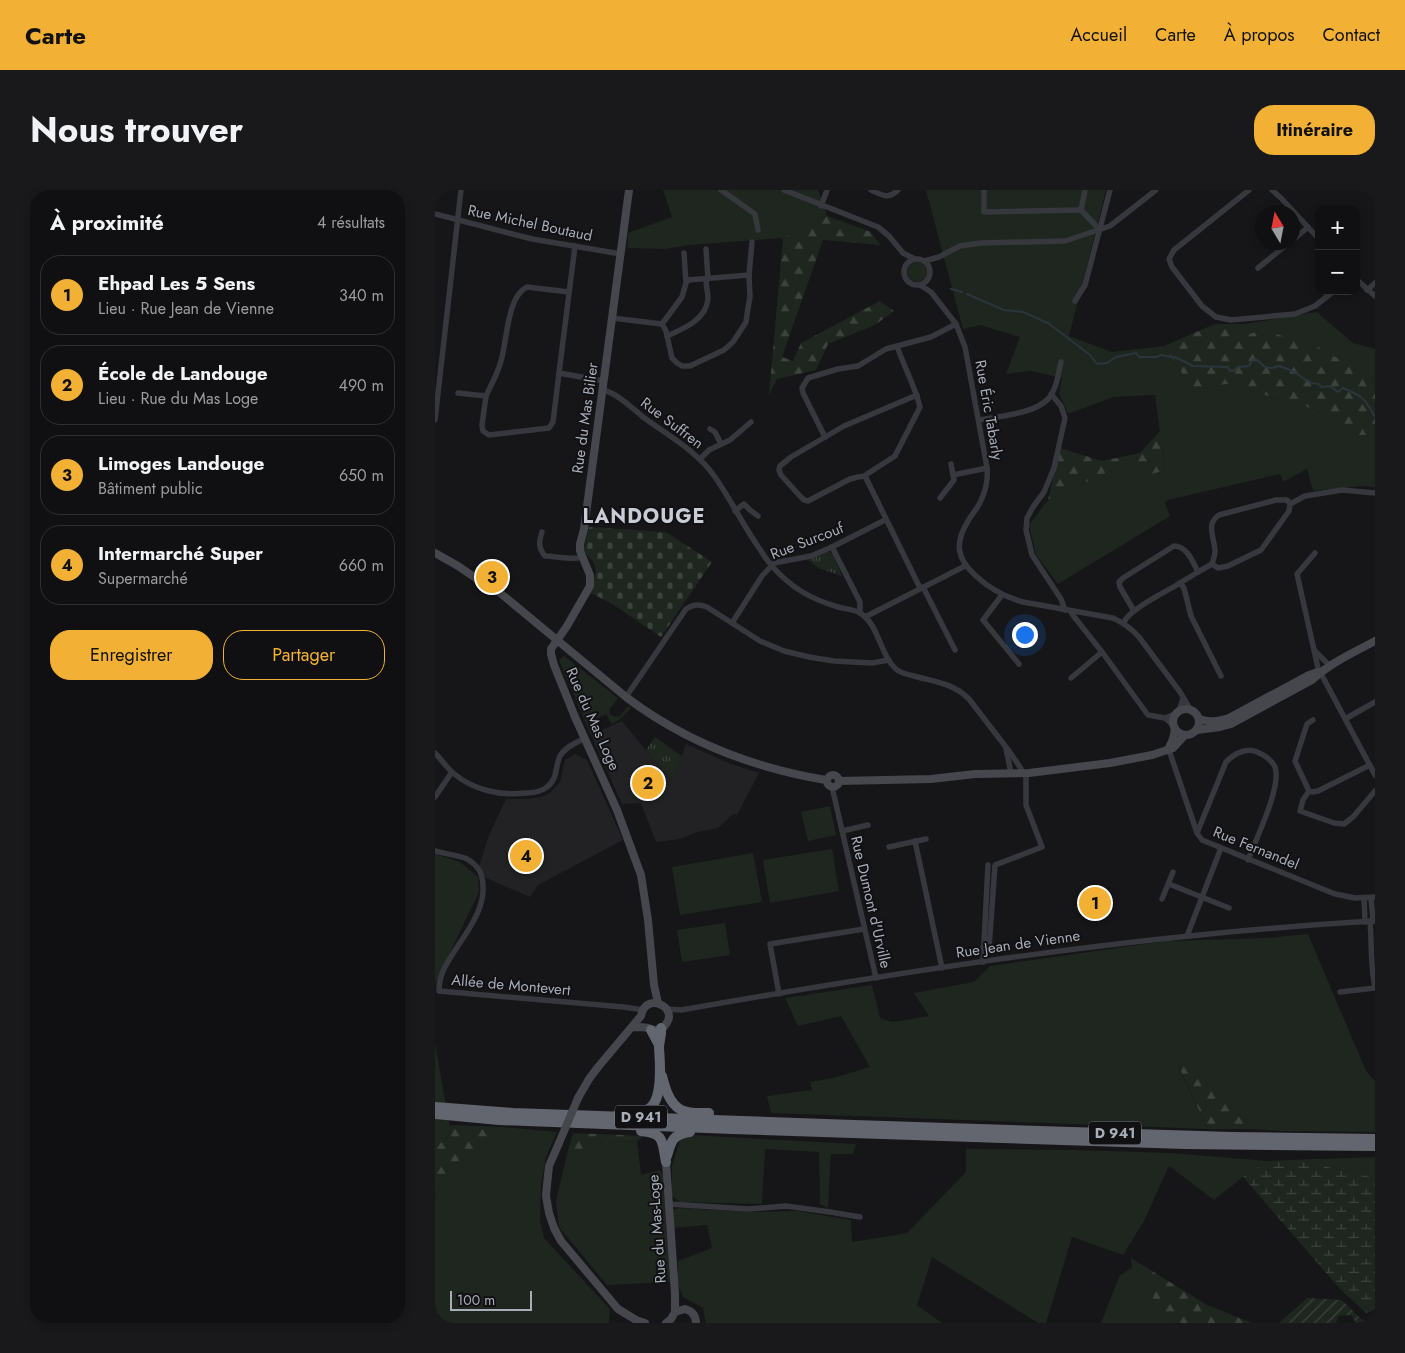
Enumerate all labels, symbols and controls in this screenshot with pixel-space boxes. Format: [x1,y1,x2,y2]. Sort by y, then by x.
text: Carte [25,18,86,53]
text: Accueil [1070,22,1127,48]
text: Carte [1155,22,1196,48]
text: À propos [1224,22,1294,48]
text: Contact [1322,22,1380,48]
text: Nous trouver [30,105,243,155]
button: Itinéraire [1254,105,1375,155]
street label: Rue Michel Boutaud [466,199,594,247]
north arrow [1255,205,1300,250]
map controls [1315,205,1360,295]
button: + [1315,205,1360,250]
text: À proximité [50,208,164,238]
text: 4 résultats [317,211,385,234]
button: − [1315,250,1360,295]
text: Ehpad Les 5 Sens [98,270,255,297]
text: 1 [63,284,71,307]
text: 340 m [339,284,384,307]
text: Lieu · Rue Jean de Vienne [98,297,274,320]
street label: Rue Éric Tabarly [969,358,1009,462]
text: École de Landouge [98,360,268,387]
street label: Rue du Mas Bilier [566,360,604,475]
text: 2 [62,374,72,397]
text: 490 m [339,374,384,397]
text: Lieu · Rue du Mas Loge [98,387,258,410]
street label: Rue Suffren [636,392,708,454]
text: Limoges Landouge [98,450,264,477]
text: 3 [62,464,72,487]
text: 650 m [339,464,384,487]
text: Bâtiment public [98,477,203,500]
district label: LANDOUGE [582,502,706,531]
street label: Rue Surcouf [767,517,848,565]
text: Intermarché Super [98,540,263,567]
text: 4 [61,554,73,577]
text: 660 m [339,554,384,577]
pin: 3 [476,558,508,596]
text: Supermarché [98,567,188,590]
your location [1012,622,1038,648]
button: Enregistrer [50,630,213,680]
button: Partager [223,630,385,680]
street label: Rue du Mas Loge [560,664,626,774]
pin: 2 [632,764,664,802]
street label: Rue Fernandel [1210,821,1302,875]
street label: Rue Dumont d'Urville [845,834,897,971]
pin: 4 [510,837,542,875]
pin: 1 [1079,884,1111,922]
street label: Rue Jean de Vienne [954,924,1082,964]
street label: Allée de Montevert [450,969,572,1001]
road number: D 941 [615,1106,667,1129]
road number: D 941 [1089,1121,1141,1144]
street label: Rue du Mas-Loge [642,1173,672,1284]
scale bar [450,1288,533,1311]
text: 100 m [457,1290,495,1310]

